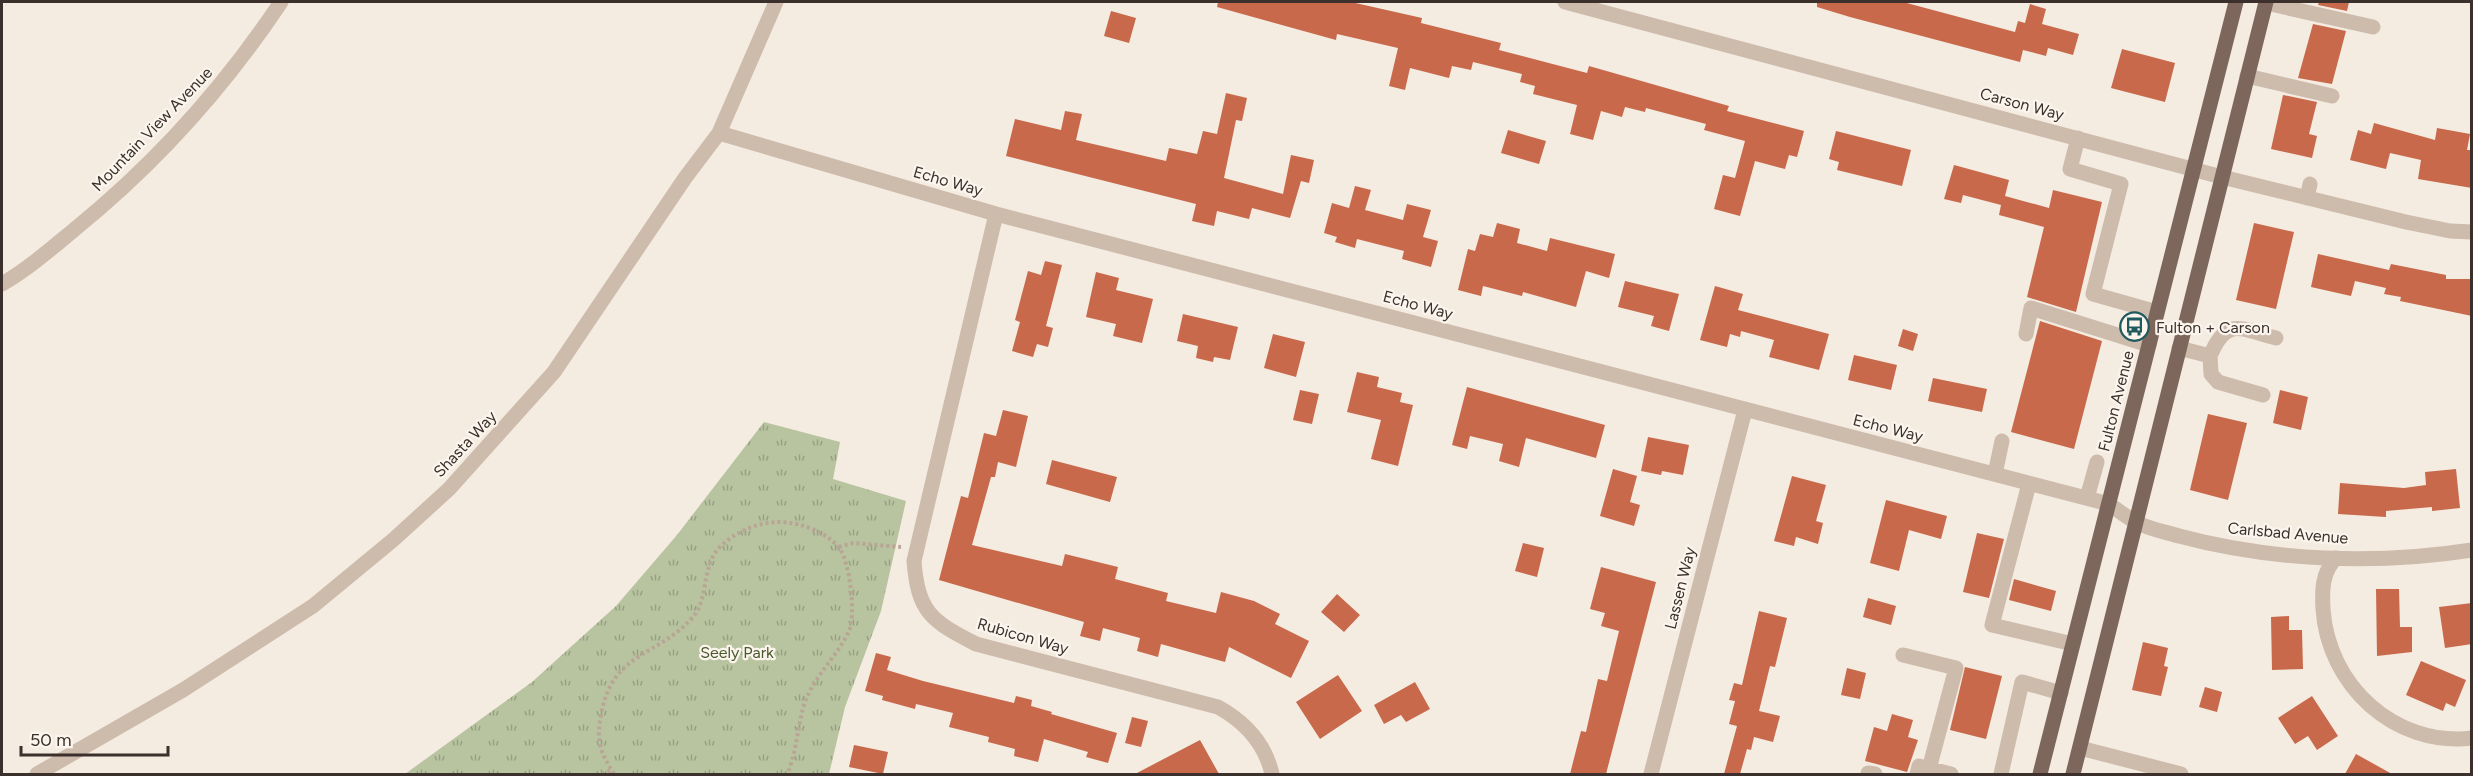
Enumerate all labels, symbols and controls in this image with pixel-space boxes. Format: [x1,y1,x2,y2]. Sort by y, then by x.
street label: Mountain View Avenue [88,63,216,195]
street label: Carson Way [1978,84,2066,124]
street label: Echo Way [911,162,986,200]
street label: Echo Way [1381,287,1456,324]
bus stop icon: Fulton + Carson [2119,311,2151,343]
place label: Fulton + Carson [2156,318,2270,337]
street label: Fulton Avenue [2094,348,2138,453]
street label: Shasta Way [430,407,501,481]
street label: Echo Way [1851,410,1926,446]
street label: Carlsbad Avenue [2227,518,2349,548]
street label: Lassen Way [1661,544,1700,631]
street label: Rubicon Way [975,614,1071,658]
park label: Seely Park [700,643,774,662]
scale bar [21,719,168,757]
text: 50 m [30,729,72,751]

